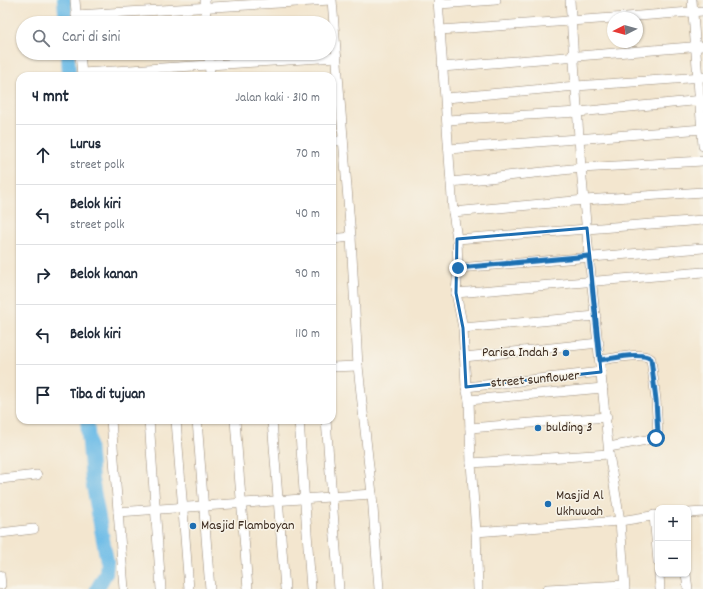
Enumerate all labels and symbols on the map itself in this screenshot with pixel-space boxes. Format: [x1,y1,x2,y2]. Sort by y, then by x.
north arrow [607,12,643,48]
route end [449,259,467,277]
place label: Parisa Indah 3 [482,343,558,363]
marker: Parisa Indah 3 [561,348,571,358]
street label: street sunflower [490,366,581,394]
place label: bulding 3 [546,418,593,438]
marker: bulding 3 [533,423,543,433]
route start [647,429,665,447]
place label: Masjid Al Ukhuwah [556,486,604,522]
marker: Masjid Al Ukhuwah [543,499,553,509]
place label: Masjid Flamboyan [201,516,294,536]
marker: Masjid Flamboyan [188,521,198,531]

